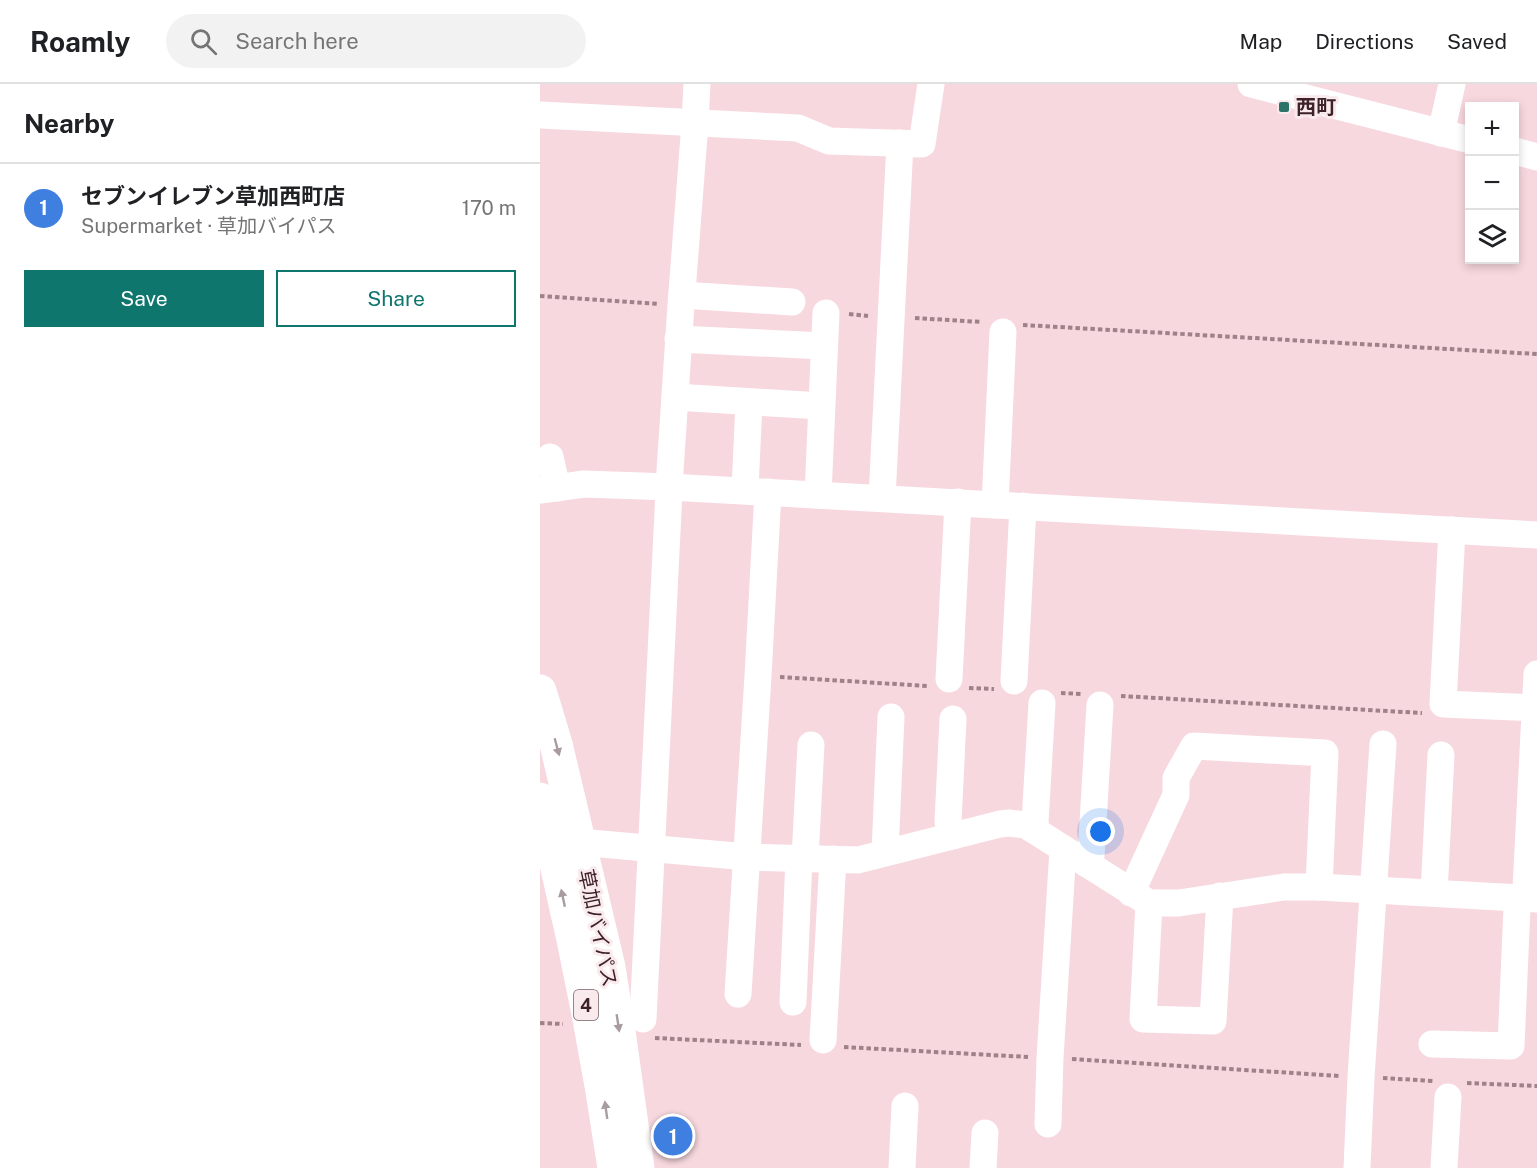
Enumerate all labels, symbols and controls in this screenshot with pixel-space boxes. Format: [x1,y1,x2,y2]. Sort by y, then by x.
search box [166,14,586,68]
text: Roamly [30,25,130,58]
icon: search [187,25,220,58]
text: Search here [235,28,359,54]
text: Map [1240,29,1282,54]
text: Directions [1315,29,1414,54]
text: Saved [1447,29,1507,54]
place label: 西町 [1296,95,1336,119]
marker: 西町 [1277,100,1291,114]
map controls [1465,102,1519,264]
button: + [1465,102,1519,156]
text: Nearby [24,108,114,139]
button: − [1465,156,1519,210]
text: セブンイレブン草加西町店 [81,183,345,209]
text: 1 [39,196,48,220]
text: 170 m [462,196,516,220]
button: layers [1465,210,1519,264]
text: Supermarket · 草加バイパス [81,214,337,238]
button: Save [24,270,264,327]
button: Share [276,270,516,327]
one-way arrow [552,738,562,756]
your location [1086,817,1115,846]
street label: 草加バイパス [574,867,622,989]
one-way arrow [558,889,568,908]
road number: 4 [574,990,598,1020]
one-way arrow [613,1013,622,1032]
one-way arrow [601,1100,610,1119]
pin: 1 [654,1114,692,1158]

